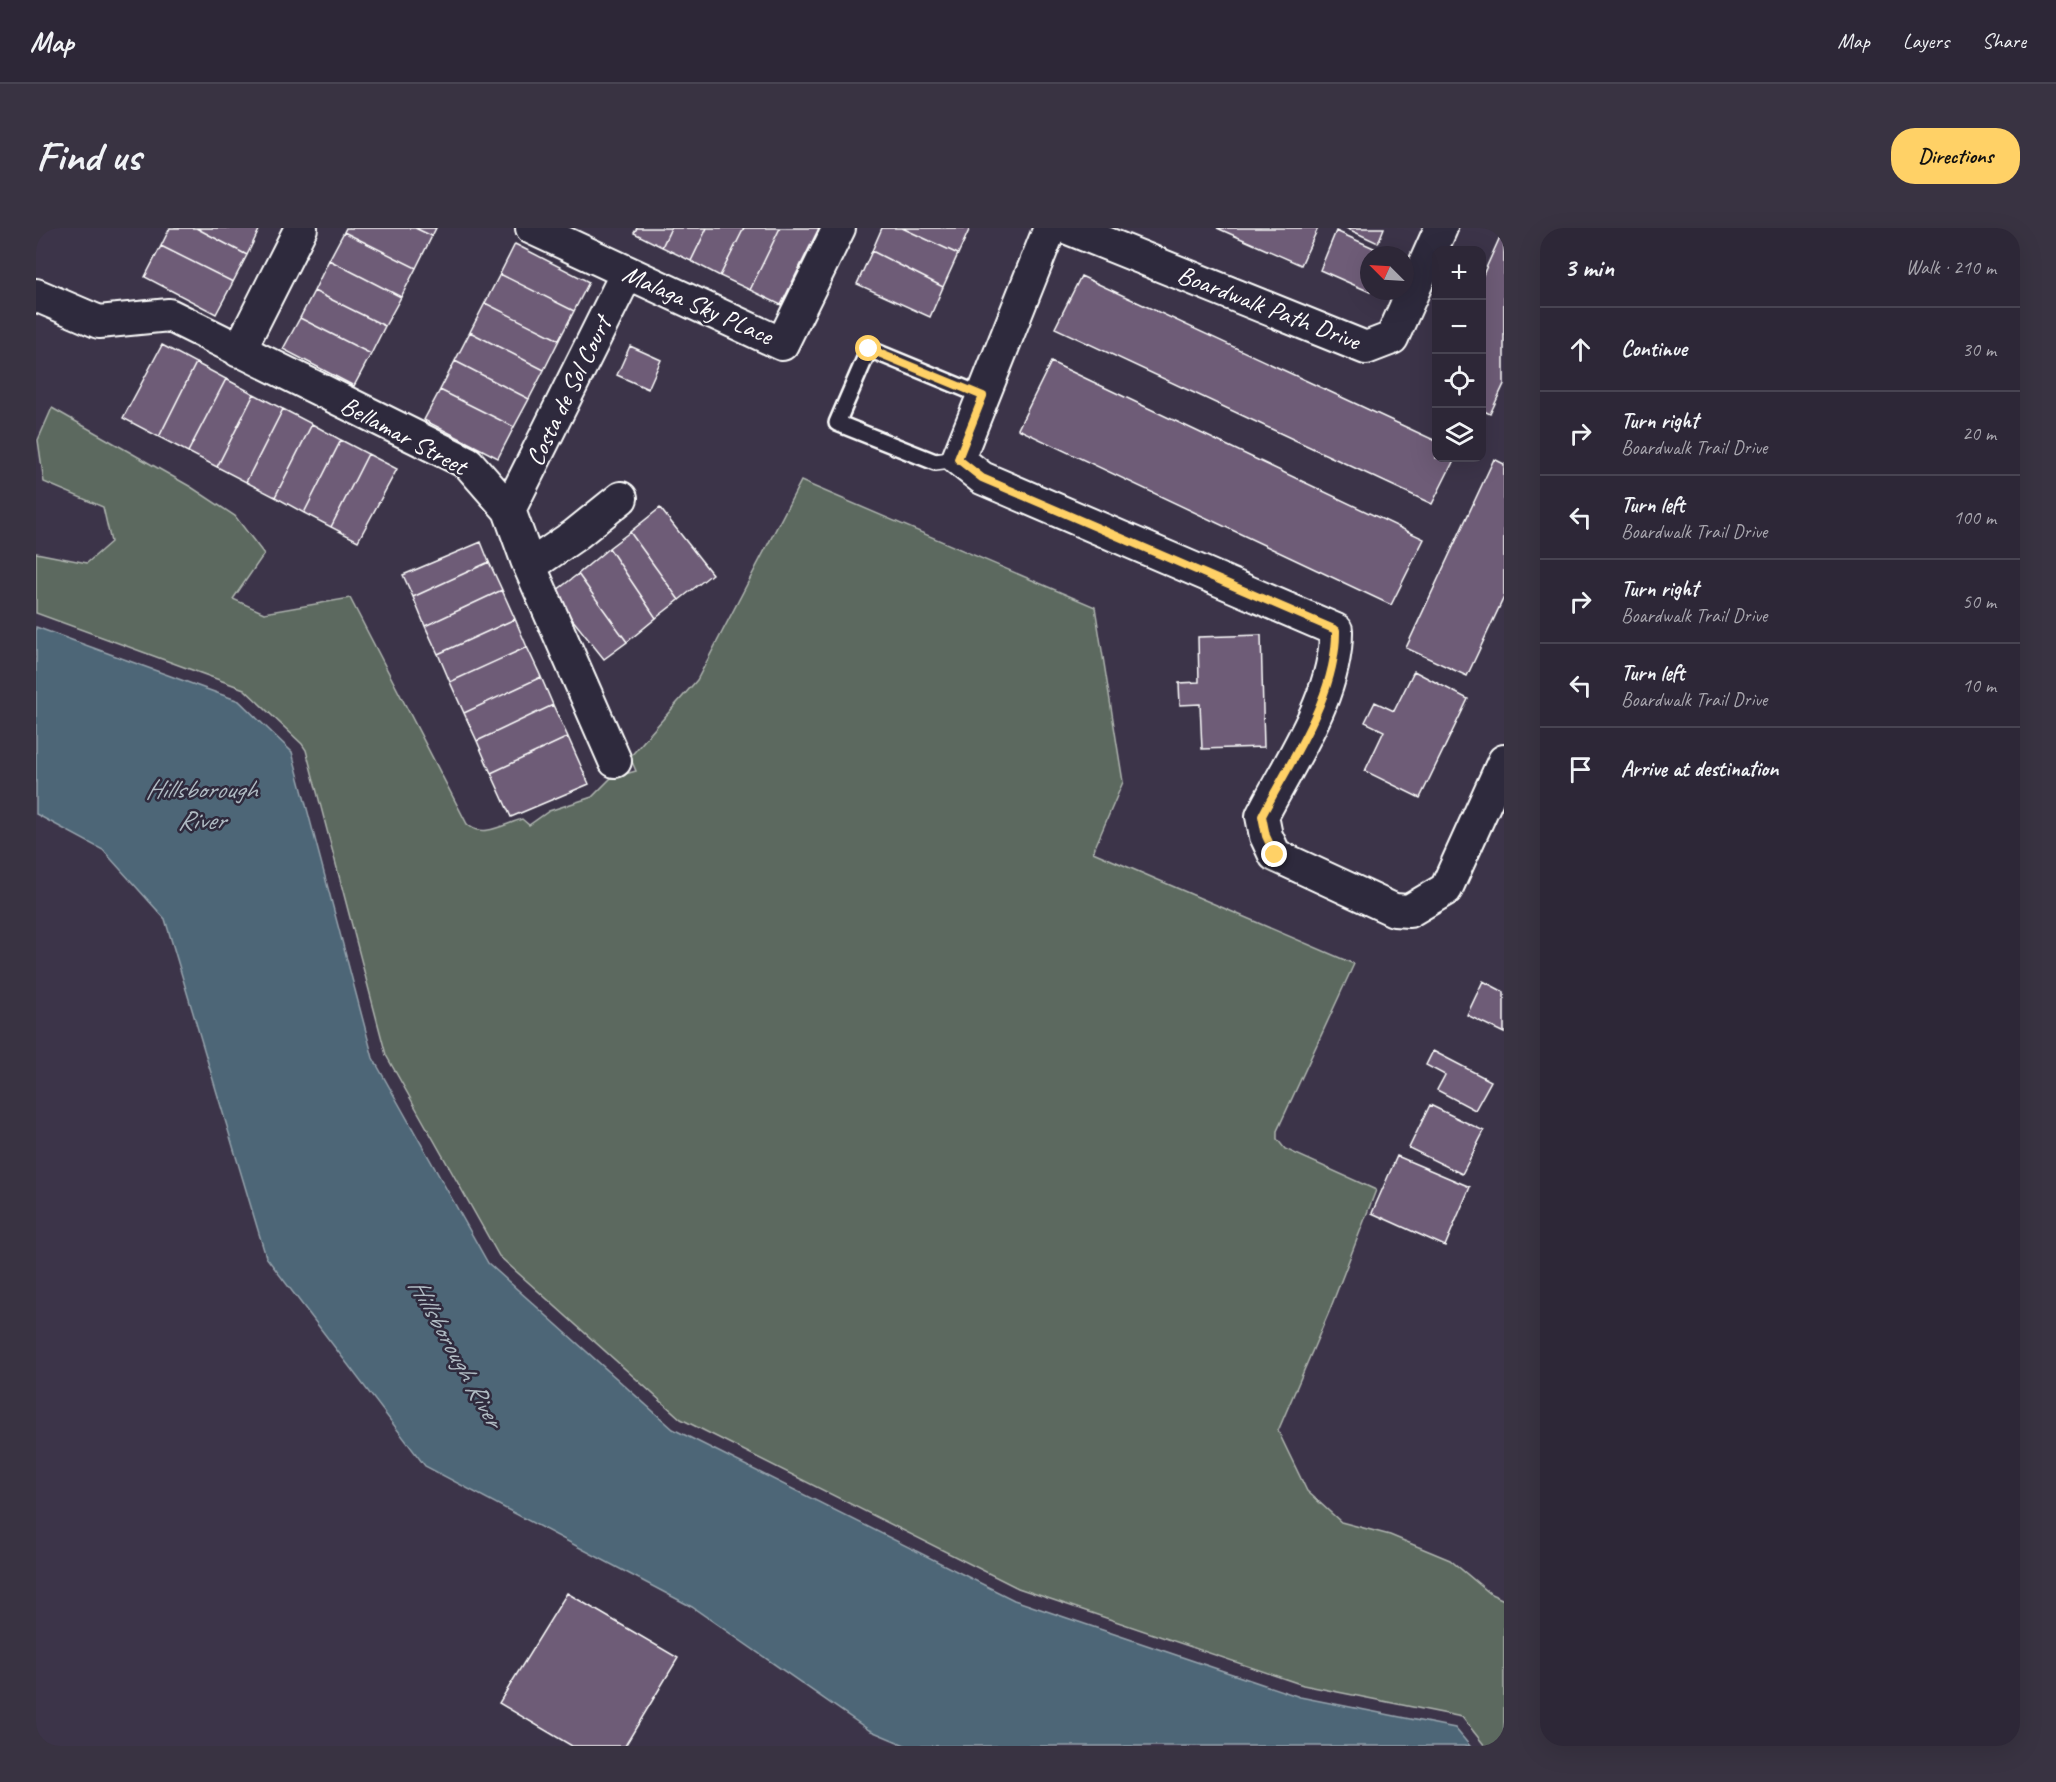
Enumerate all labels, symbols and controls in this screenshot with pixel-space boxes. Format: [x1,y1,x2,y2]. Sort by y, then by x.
text: Map [30,24,73,59]
text: Map [1837,28,1870,54]
text: Layers [1903,28,1949,54]
text: Share [1982,28,2026,54]
button: Directions [1891,128,2020,184]
text: Find us [36,130,141,183]
north arrow [1360,246,1414,300]
map controls [1432,246,1486,462]
button: + [1432,246,1486,300]
text: 3 min [1564,251,1614,284]
text: Walk · 210 m [1906,255,1996,280]
street label: Malaga Sky PLace [618,257,779,353]
street label: Boardwalk Path Drive [1173,258,1366,358]
button: − [1432,300,1486,354]
street label: Costa de Sol Court [518,308,620,471]
icon: ahead [1564,333,1597,366]
route start [855,335,881,361]
text: Continue [1621,335,1687,363]
text: 30 m [1962,337,1996,362]
button: locate [1432,354,1486,408]
street label: Bellamar Street [335,388,475,484]
text: Turn right [1621,407,1698,435]
button: layers [1432,408,1486,462]
icon: right [1564,417,1597,450]
text: 20 m [1962,421,1996,446]
text: Boardwalk Trail Drive [1621,435,1767,460]
text: Turn left [1621,491,1685,519]
icon: left [1564,501,1597,534]
text: 100 m [1953,505,1996,530]
text: Boardwalk Trail Drive [1621,519,1767,544]
text: Turn right [1621,575,1698,603]
icon: right [1564,585,1597,618]
text: 50 m [1962,589,1996,614]
text: Boardwalk Trail Drive [1621,603,1767,628]
text: Turn left [1621,659,1685,687]
icon: left [1564,669,1597,702]
text: 10 m [1962,673,1996,698]
text: Boardwalk Trail Drive [1621,687,1767,712]
icon: arrive [1564,753,1597,786]
text: Arrive at destination [1621,755,1778,783]
water label: Hillsborough River [145,772,259,837]
route end [1261,841,1287,867]
water label: Hillsborough River [401,1272,513,1436]

